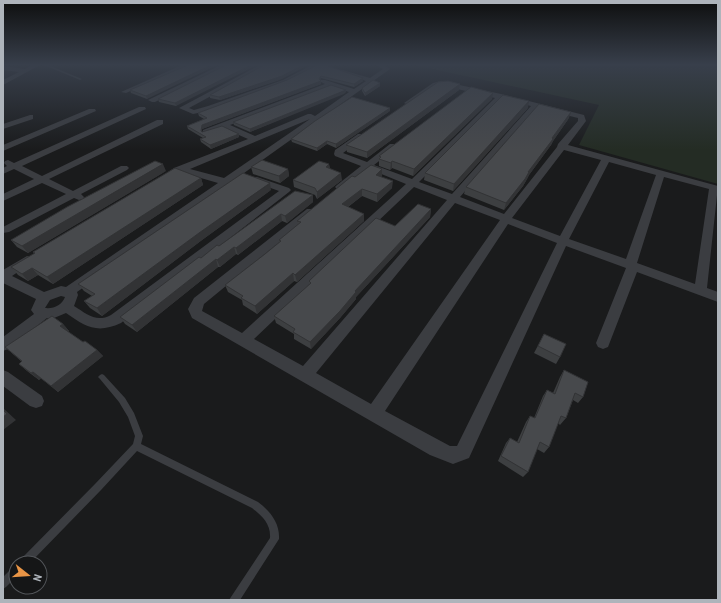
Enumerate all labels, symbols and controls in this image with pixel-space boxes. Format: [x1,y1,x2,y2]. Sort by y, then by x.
north arrow [8,555,48,595]
text: N [30,573,44,583]

